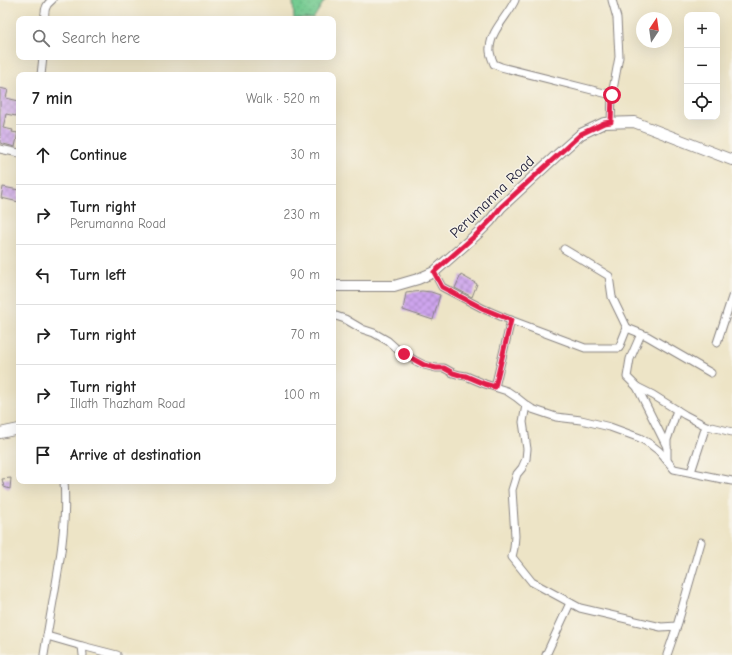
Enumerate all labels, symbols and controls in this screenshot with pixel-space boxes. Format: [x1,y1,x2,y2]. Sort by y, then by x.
north arrow [636,12,672,48]
map controls [684,12,720,120]
button: + [684,12,720,48]
search box [16,16,336,60]
icon: search [30,27,52,49]
text: Search here [62,29,140,47]
button: − [684,48,720,84]
button: locate [684,84,720,120]
route start [603,86,621,104]
text: 7 min [32,89,73,108]
text: Walk · 520 m [246,91,320,106]
icon: ahead [32,144,54,166]
text: Continue [70,146,127,164]
text: 30 m [290,147,320,162]
street label: Perumanna Road [446,152,538,242]
text: Turn right [70,198,136,216]
icon: right [32,204,54,226]
text: 230 m [284,207,320,222]
text: Perumanna Road [70,216,166,231]
icon: left [32,264,54,286]
text: Turn left [70,266,126,284]
text: 90 m [290,267,320,282]
icon: right [32,324,54,346]
text: Turn right [70,326,136,344]
text: 70 m [291,327,320,342]
route end [395,345,413,363]
text: Turn right [70,378,136,396]
icon: right [32,384,54,406]
text: 100 m [284,387,320,402]
text: Illath Thazham Road [70,396,185,411]
icon: arrive [32,444,54,466]
text: Arrive at destination [70,446,201,464]

